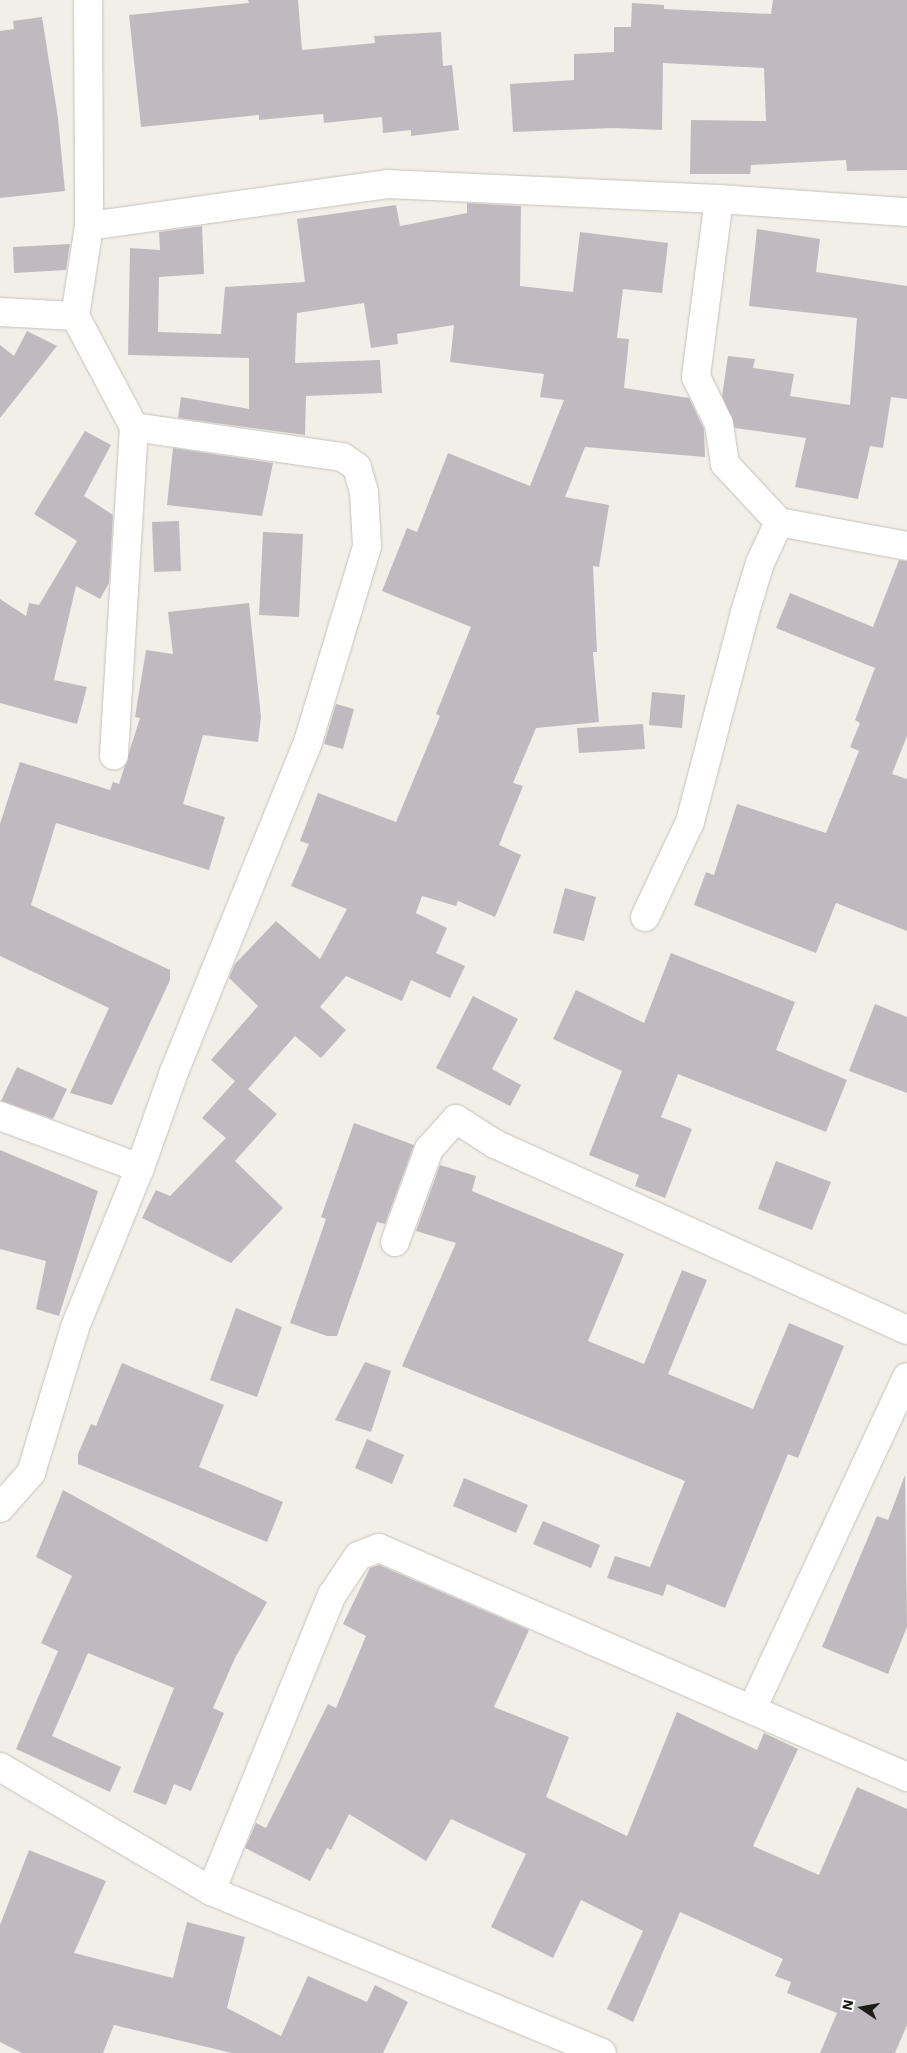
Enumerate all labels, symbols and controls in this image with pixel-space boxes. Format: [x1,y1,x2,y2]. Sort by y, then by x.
north arrow [837,1983,887,2033]
text: N [838,1998,856,2012]

